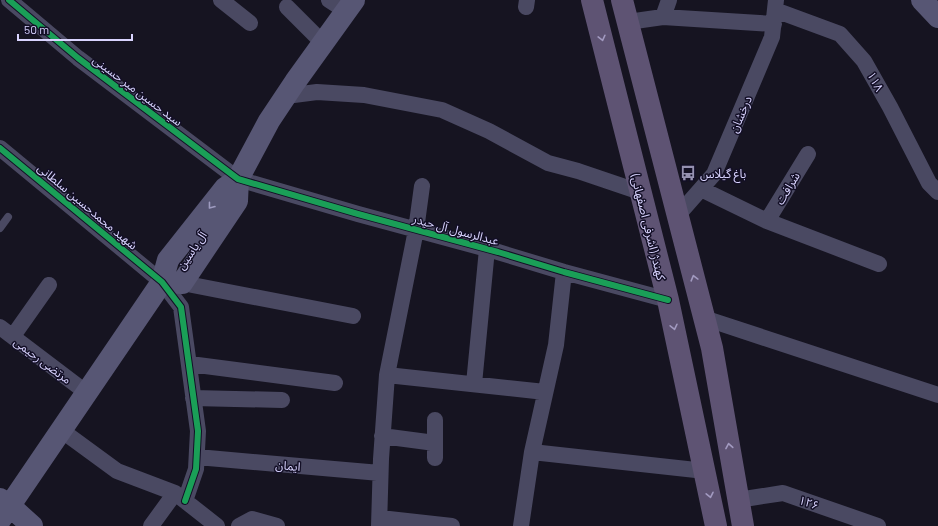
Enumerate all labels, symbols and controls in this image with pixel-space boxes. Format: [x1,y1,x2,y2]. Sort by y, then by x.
scale bar [18,16,132,42]
text: 50 m [24,22,49,36]
one-way arrow [597,34,606,41]
street label: سید حسین میر حسینی [90,52,185,129]
street label: ۱۱۸ [865,69,887,94]
street label: درخشان [726,93,755,135]
street label: شهید محمدحسین سلطانی [35,160,141,253]
bus stop icon: باغ گیلاس [679,164,697,182]
place label: باغ گیلاس [700,166,746,183]
street label: شرافت [772,169,803,207]
street label: کهندژ (اشرفی اصفهانی) [628,171,669,283]
one-way arrow [209,201,216,208]
street label: عبدالرسول آل حیدر [410,211,501,248]
street label: آل یاسین [173,228,210,272]
one-way arrow [690,275,699,282]
one-way arrow [670,324,678,330]
street label: مرتضی رحیمی [11,334,74,387]
one-way arrow [725,443,734,449]
street label: ایمان [275,457,301,474]
one-way arrow [706,492,714,498]
street label: ۱۲۶ [797,492,821,512]

